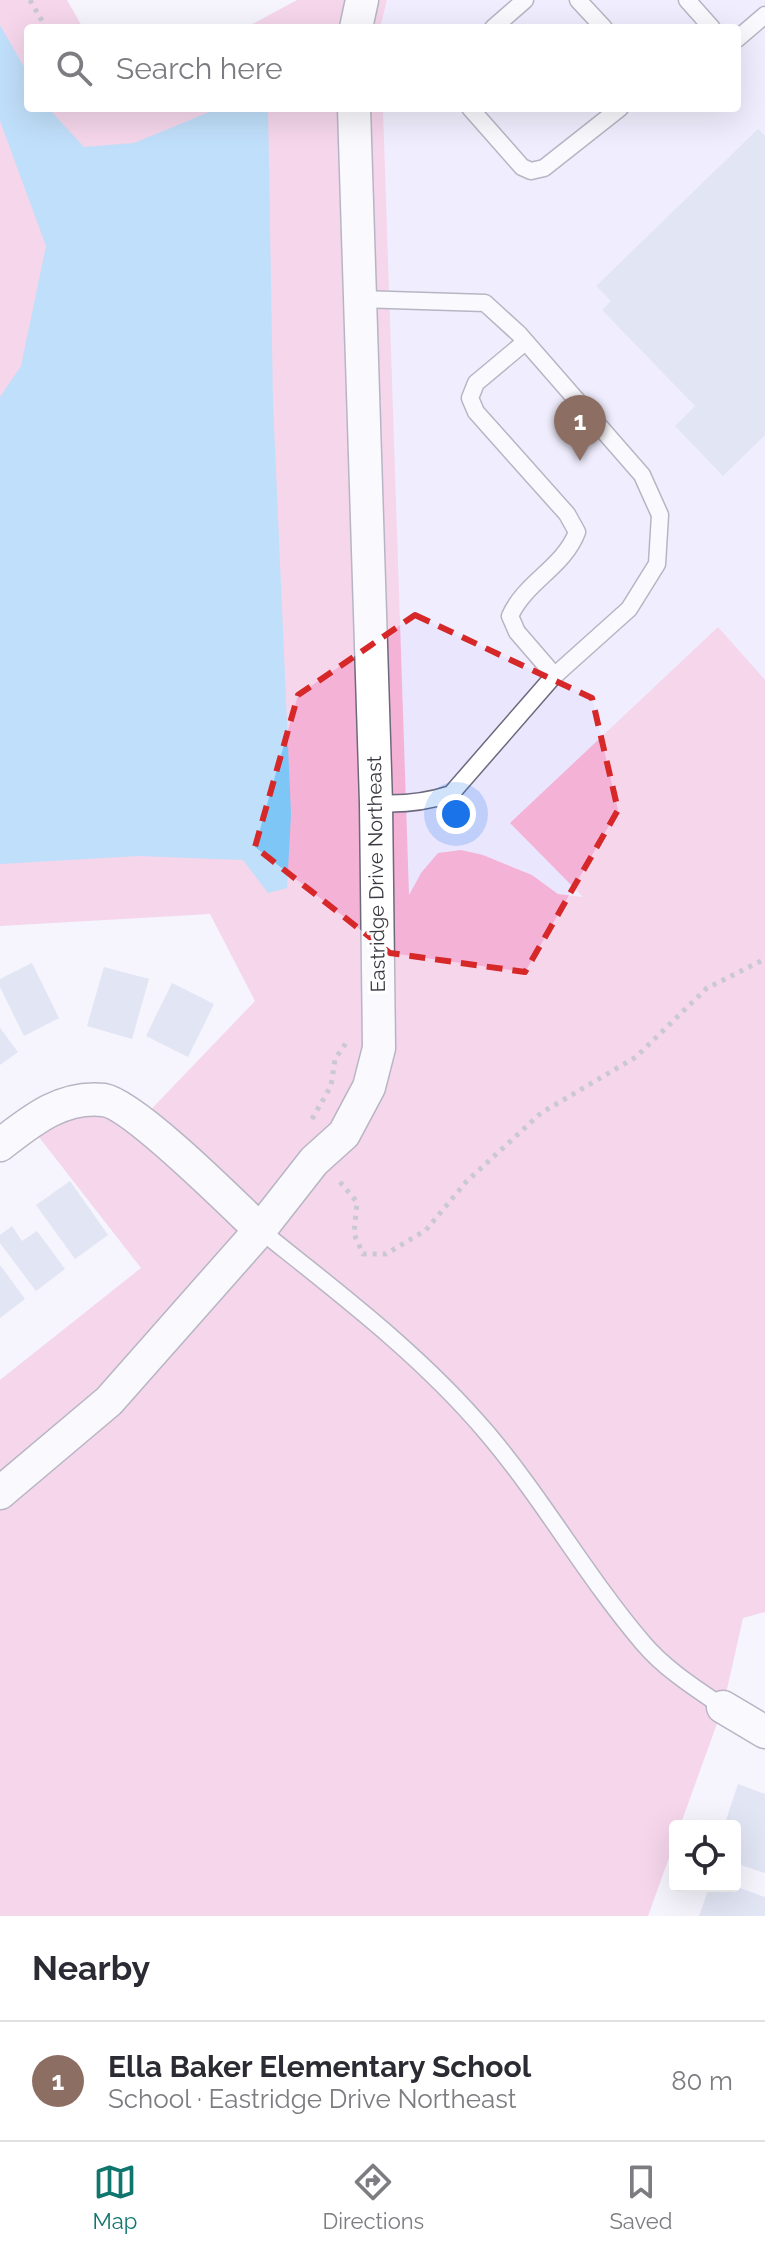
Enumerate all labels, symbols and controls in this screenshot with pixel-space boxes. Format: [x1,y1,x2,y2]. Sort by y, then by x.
search box [24,24,741,112]
icon: search [52,46,96,90]
text: Search here [116,51,283,86]
pin: 1 [554,395,606,461]
street label: Eastridge Drive Northeast [362,755,390,993]
your location [436,794,476,834]
map controls [669,1820,741,1892]
button: locate [669,1820,741,1892]
text: Nearby [32,1948,150,1988]
text: Ella Baker Elementary School [108,2049,531,2084]
text: 1 [52,2066,64,2096]
text: 80 m [671,2066,733,2096]
text: School · Eastridge Drive Northeast [108,2084,516,2114]
tab: Map [93,2160,137,2234]
tab: Directions [323,2160,424,2234]
tab: Saved [609,2160,672,2234]

